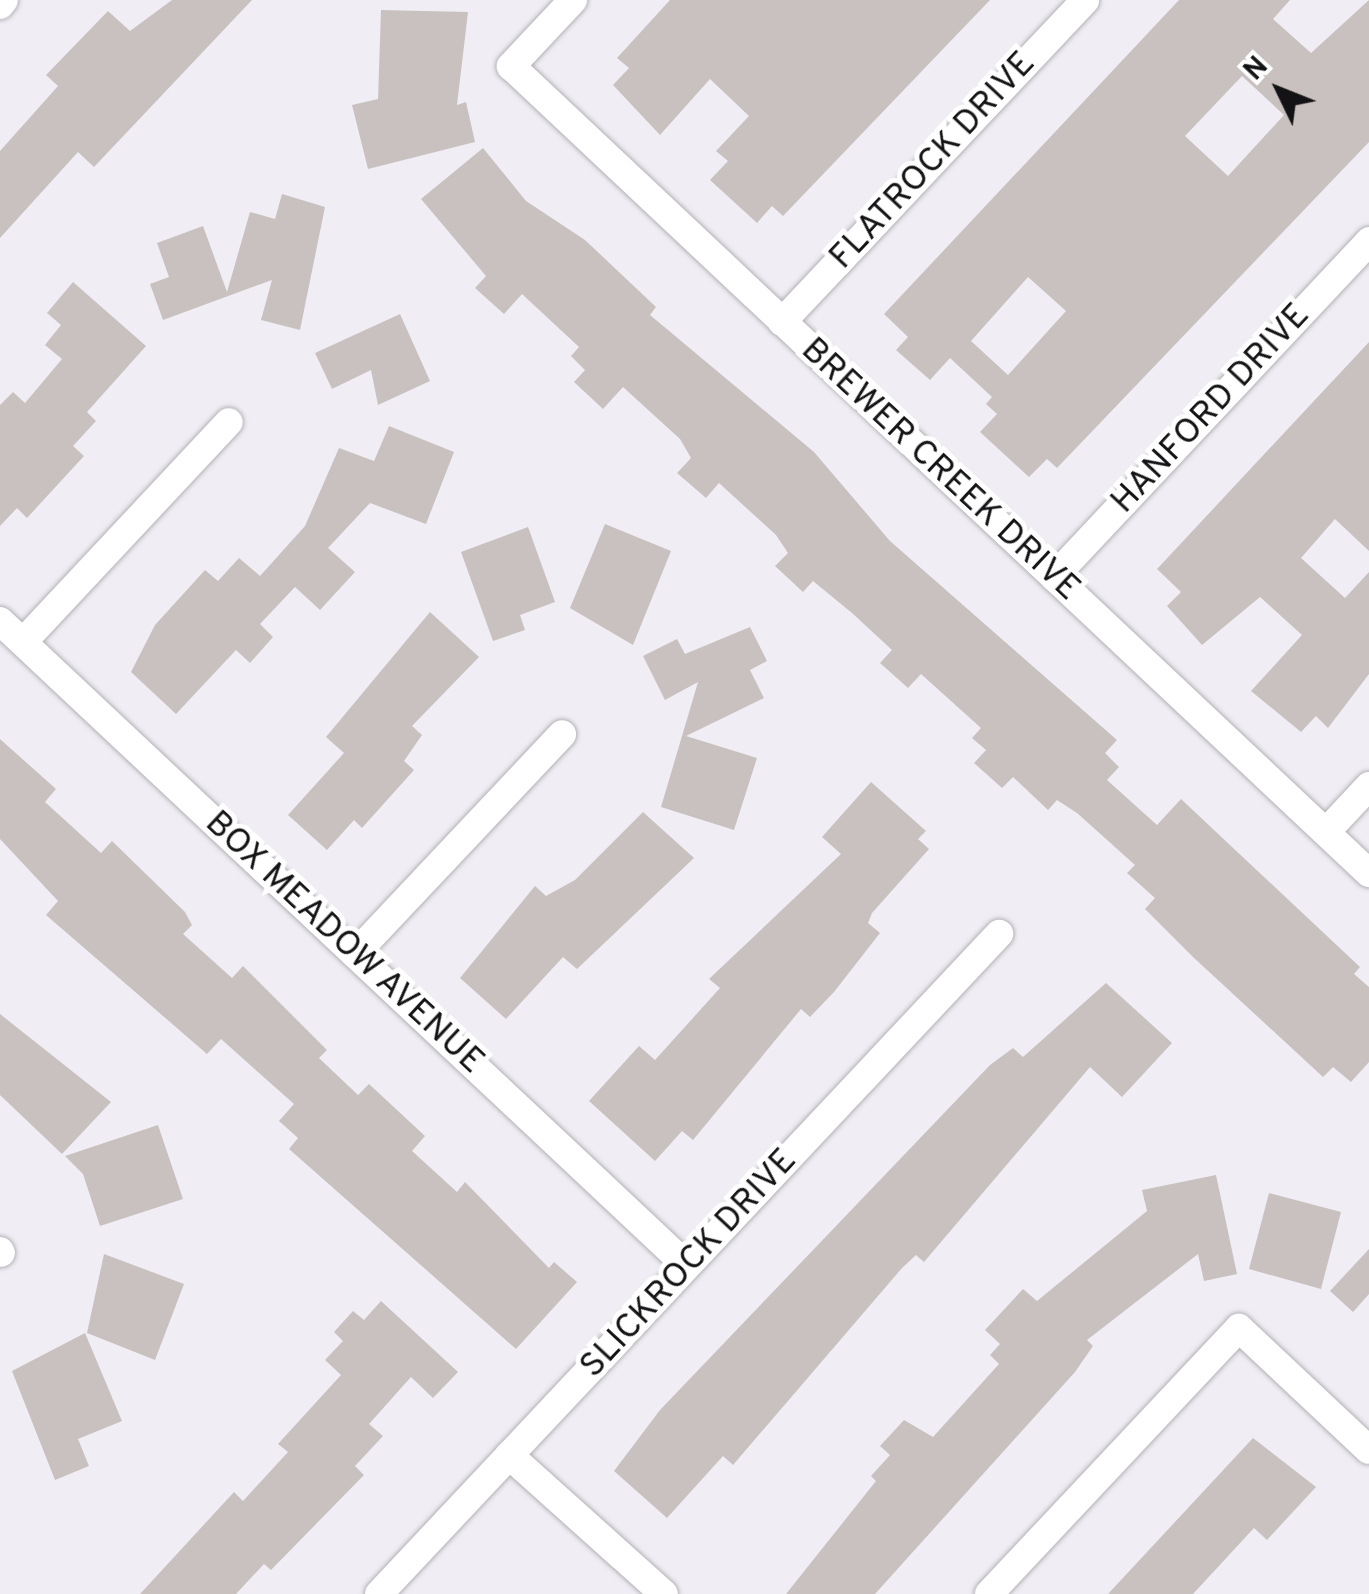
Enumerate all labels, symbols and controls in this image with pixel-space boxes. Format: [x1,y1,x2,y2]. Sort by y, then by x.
north arrow [1229,40,1329,140]
street label: FLATROCK DRIVE [821,43,1045,279]
text: N [1237,50,1277,89]
street label: HANFORD DRIVE [1103,295,1319,523]
street label: BREWER CREEK DRIVE [792,330,1088,610]
street label: BOX MEADOW AVENUE [195,802,493,1084]
street label: SLICKROCK DRIVE [572,1141,806,1387]

